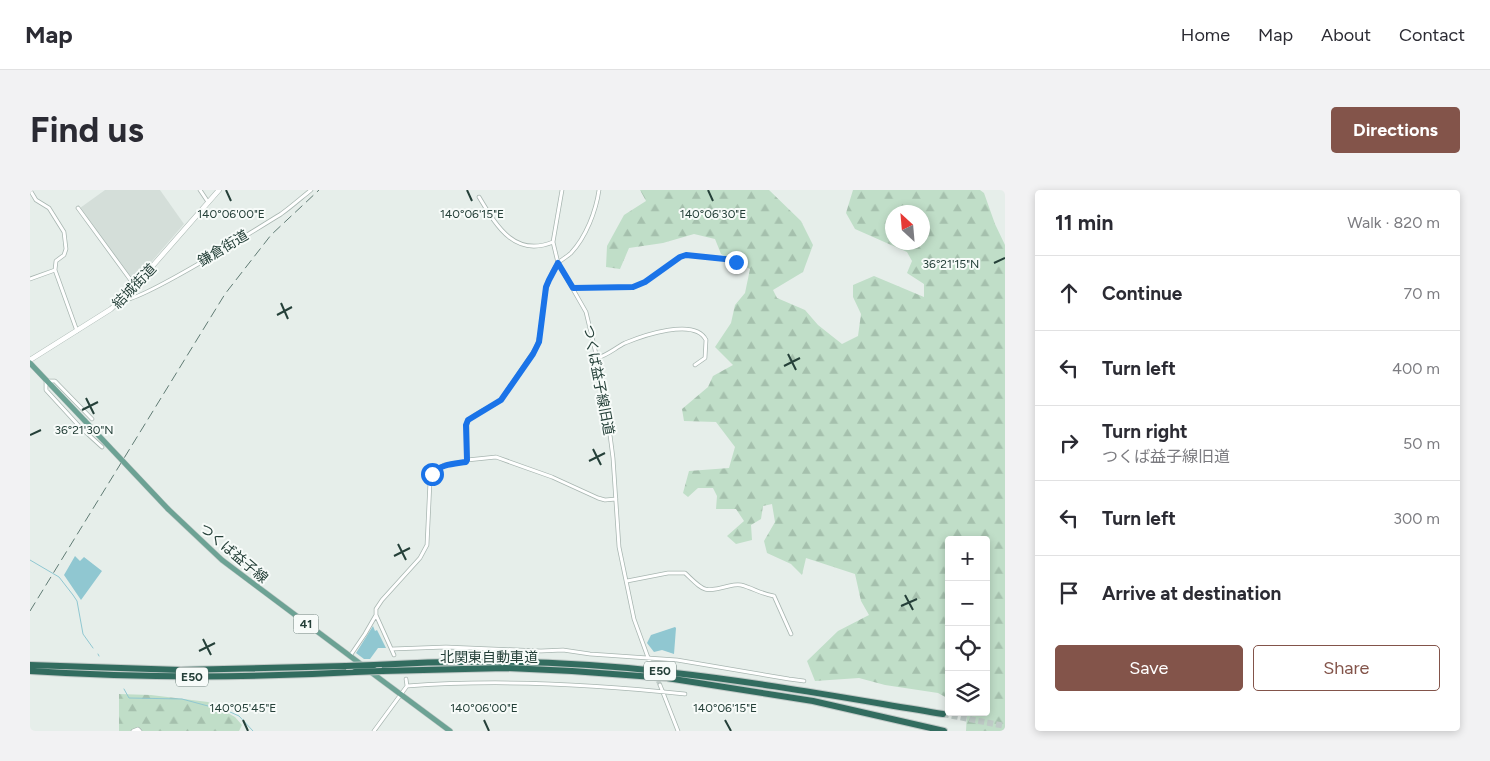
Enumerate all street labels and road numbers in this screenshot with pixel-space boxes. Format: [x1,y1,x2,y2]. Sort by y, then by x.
street label: 鎌倉街道 [195,227,252,270]
street label: 結城街道 [109,260,160,312]
street label: つくば益子線旧道 [579,324,618,437]
street label: つくば益子線 [196,520,271,587]
road number: 41 [294,614,318,634]
street label: 北関東自動車道 [440,649,538,666]
road number: E50 [644,662,676,681]
road number: E50 [176,668,208,687]

